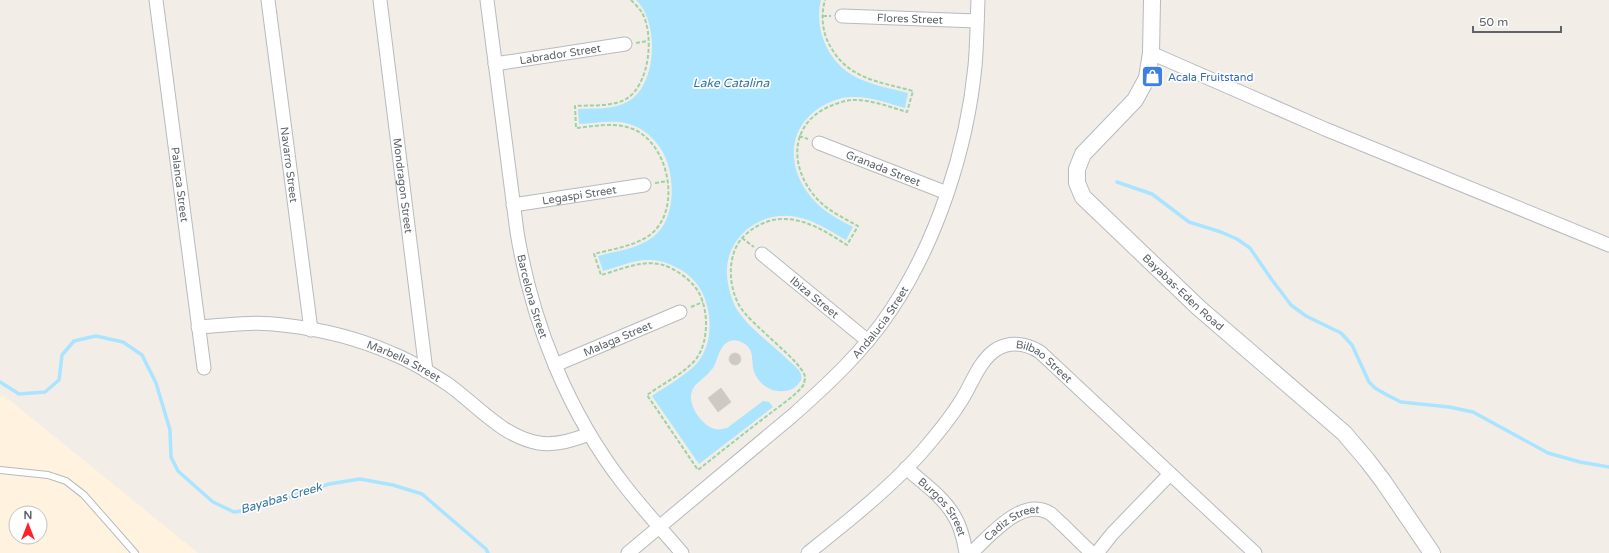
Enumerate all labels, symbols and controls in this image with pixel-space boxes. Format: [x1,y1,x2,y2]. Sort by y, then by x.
scale bar [1473,8,1561,34]
street label: Flores Street [877,11,943,27]
text: 50 m [1479,15,1508,29]
street label: Labrador Street [519,42,602,67]
shop icon: Acala Fruitstand [1140,64,1166,90]
place label: Acala Fruitstand [1168,71,1253,84]
water label: Lake Catalina [693,76,769,90]
street label: Navarro Street [278,126,300,203]
street label: Mondragon Street [390,137,415,234]
street label: Palanca Street [168,146,191,223]
street label: Granada Street [844,148,922,189]
street label: Legaspi Street [541,183,617,207]
street label: Bayabas-Eden Road [1140,252,1226,333]
street label: Barcelona Street [514,253,550,340]
street label: Ibiza Street [787,274,841,321]
street label: Andalucia Street [850,284,911,361]
street label: Malaga Street [582,319,654,359]
street label: Marbella Street [365,338,443,385]
street label: Bilbao Street [1015,338,1075,386]
street label: Burgos Street [915,475,968,538]
water label: Bayabas Creek [239,479,325,516]
street label: Cadiz Street [981,503,1040,544]
north arrow [8,505,48,545]
text: N [24,509,32,522]

